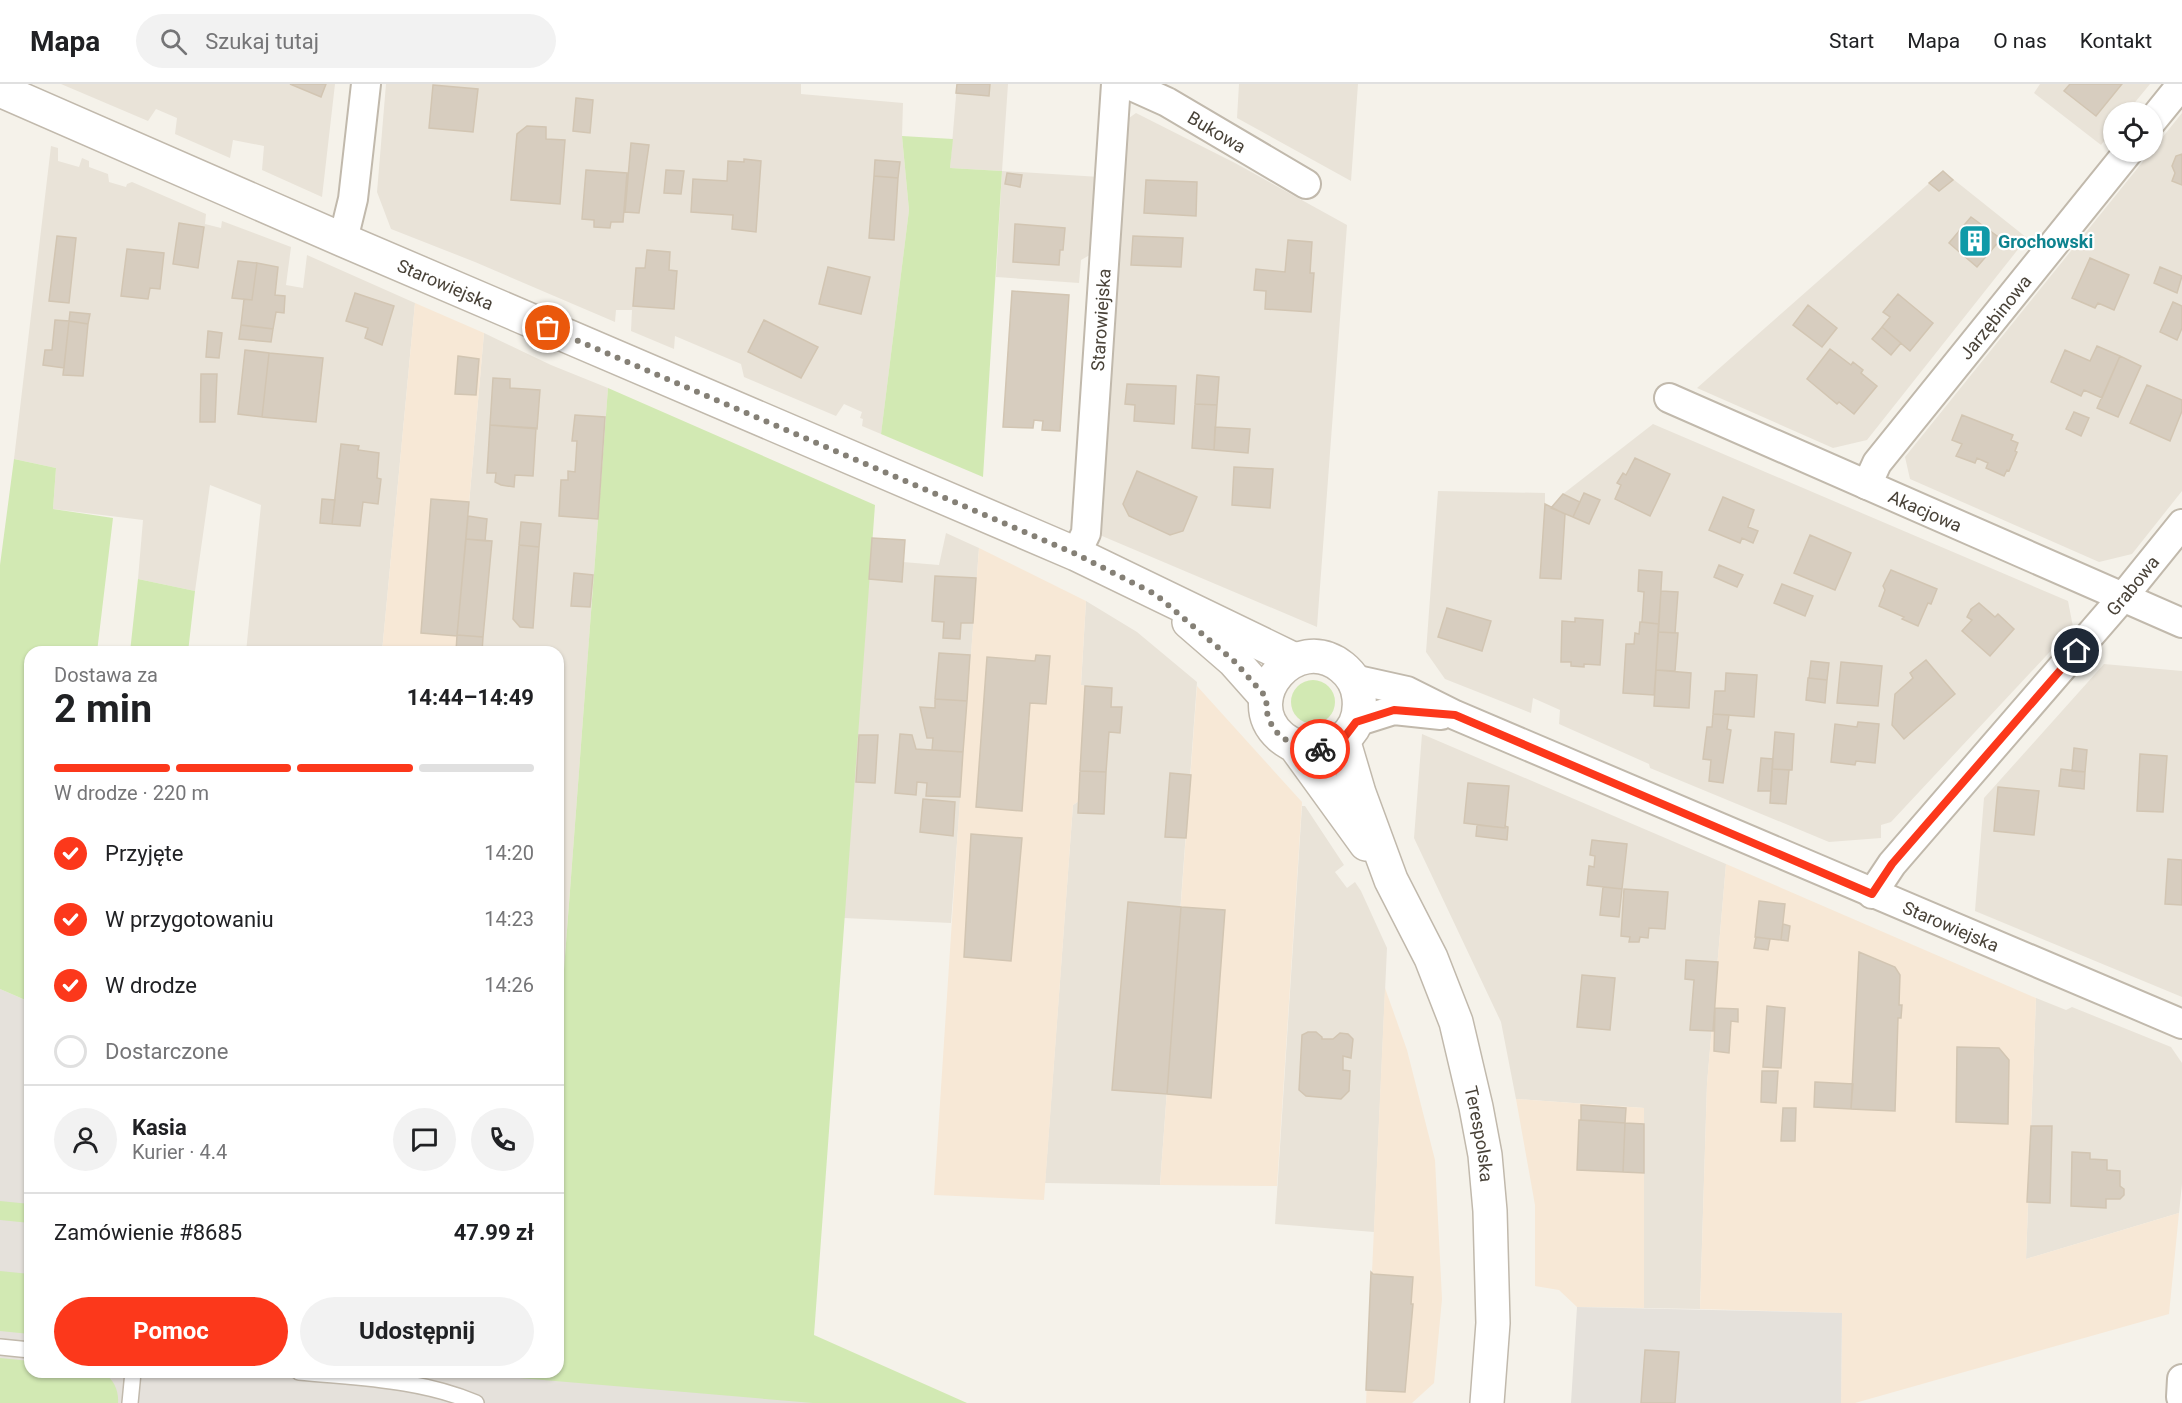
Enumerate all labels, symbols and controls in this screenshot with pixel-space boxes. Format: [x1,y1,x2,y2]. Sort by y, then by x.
search box [136,14,556,68]
text: Mapa [30,25,100,58]
icon: search [157,25,190,58]
text: Szukaj tutaj [205,29,319,54]
text: Start [1829,29,1874,53]
text: Mapa [1907,29,1960,53]
text: O nas [1993,29,2047,53]
text: Kontakt [2080,29,2152,53]
map controls [2103,102,2163,162]
button: locate [2103,102,2163,162]
street label: Bukowa [1184,106,1250,157]
building icon: Grochowski [1957,223,1993,259]
place label: Grochowski [1998,231,2093,252]
street label: Starowiejska [394,254,497,314]
street label: Starowiejska [1086,268,1114,372]
street label: Jarzębinowa [1955,270,2035,363]
pin [522,302,573,353]
icon: bag [531,311,564,344]
street label: Akacjowa [1885,485,1965,536]
street label: Grabowa [2101,551,2163,620]
pin [2051,625,2102,676]
icon: home [2060,634,2093,667]
text: Dostawa za [54,663,158,687]
text: 14:44–14:49 [407,685,534,710]
text: 2 min [54,686,152,732]
courier [1290,719,1350,779]
icon: bike [1304,733,1337,766]
text: W drodze · 220 m [54,781,209,805]
icon: check [54,837,87,870]
text: Przyjęte [105,841,183,866]
text: 14:20 [484,841,534,865]
street label: Starowiejska [1900,896,2002,956]
icon: check [54,903,87,936]
text: W przygotowaniu [105,907,274,932]
text: 14:23 [484,907,534,931]
icon: check [54,969,87,1002]
text: W drodze [105,973,197,998]
text: 14:26 [484,973,534,997]
text: Dostarczone [105,1039,228,1064]
street label: Terespolska [1461,1084,1498,1183]
button: person [54,1108,117,1171]
button: chat [393,1108,456,1171]
button: phone [471,1108,534,1171]
text: Kasia [132,1115,187,1140]
text: Kurier · 4.4 [132,1140,227,1164]
text: Zamówienie #8685 [54,1220,242,1245]
text: 47.99 zł [454,1220,534,1245]
button: Pomoc [54,1297,288,1366]
button: Udostępnij [300,1297,534,1366]

